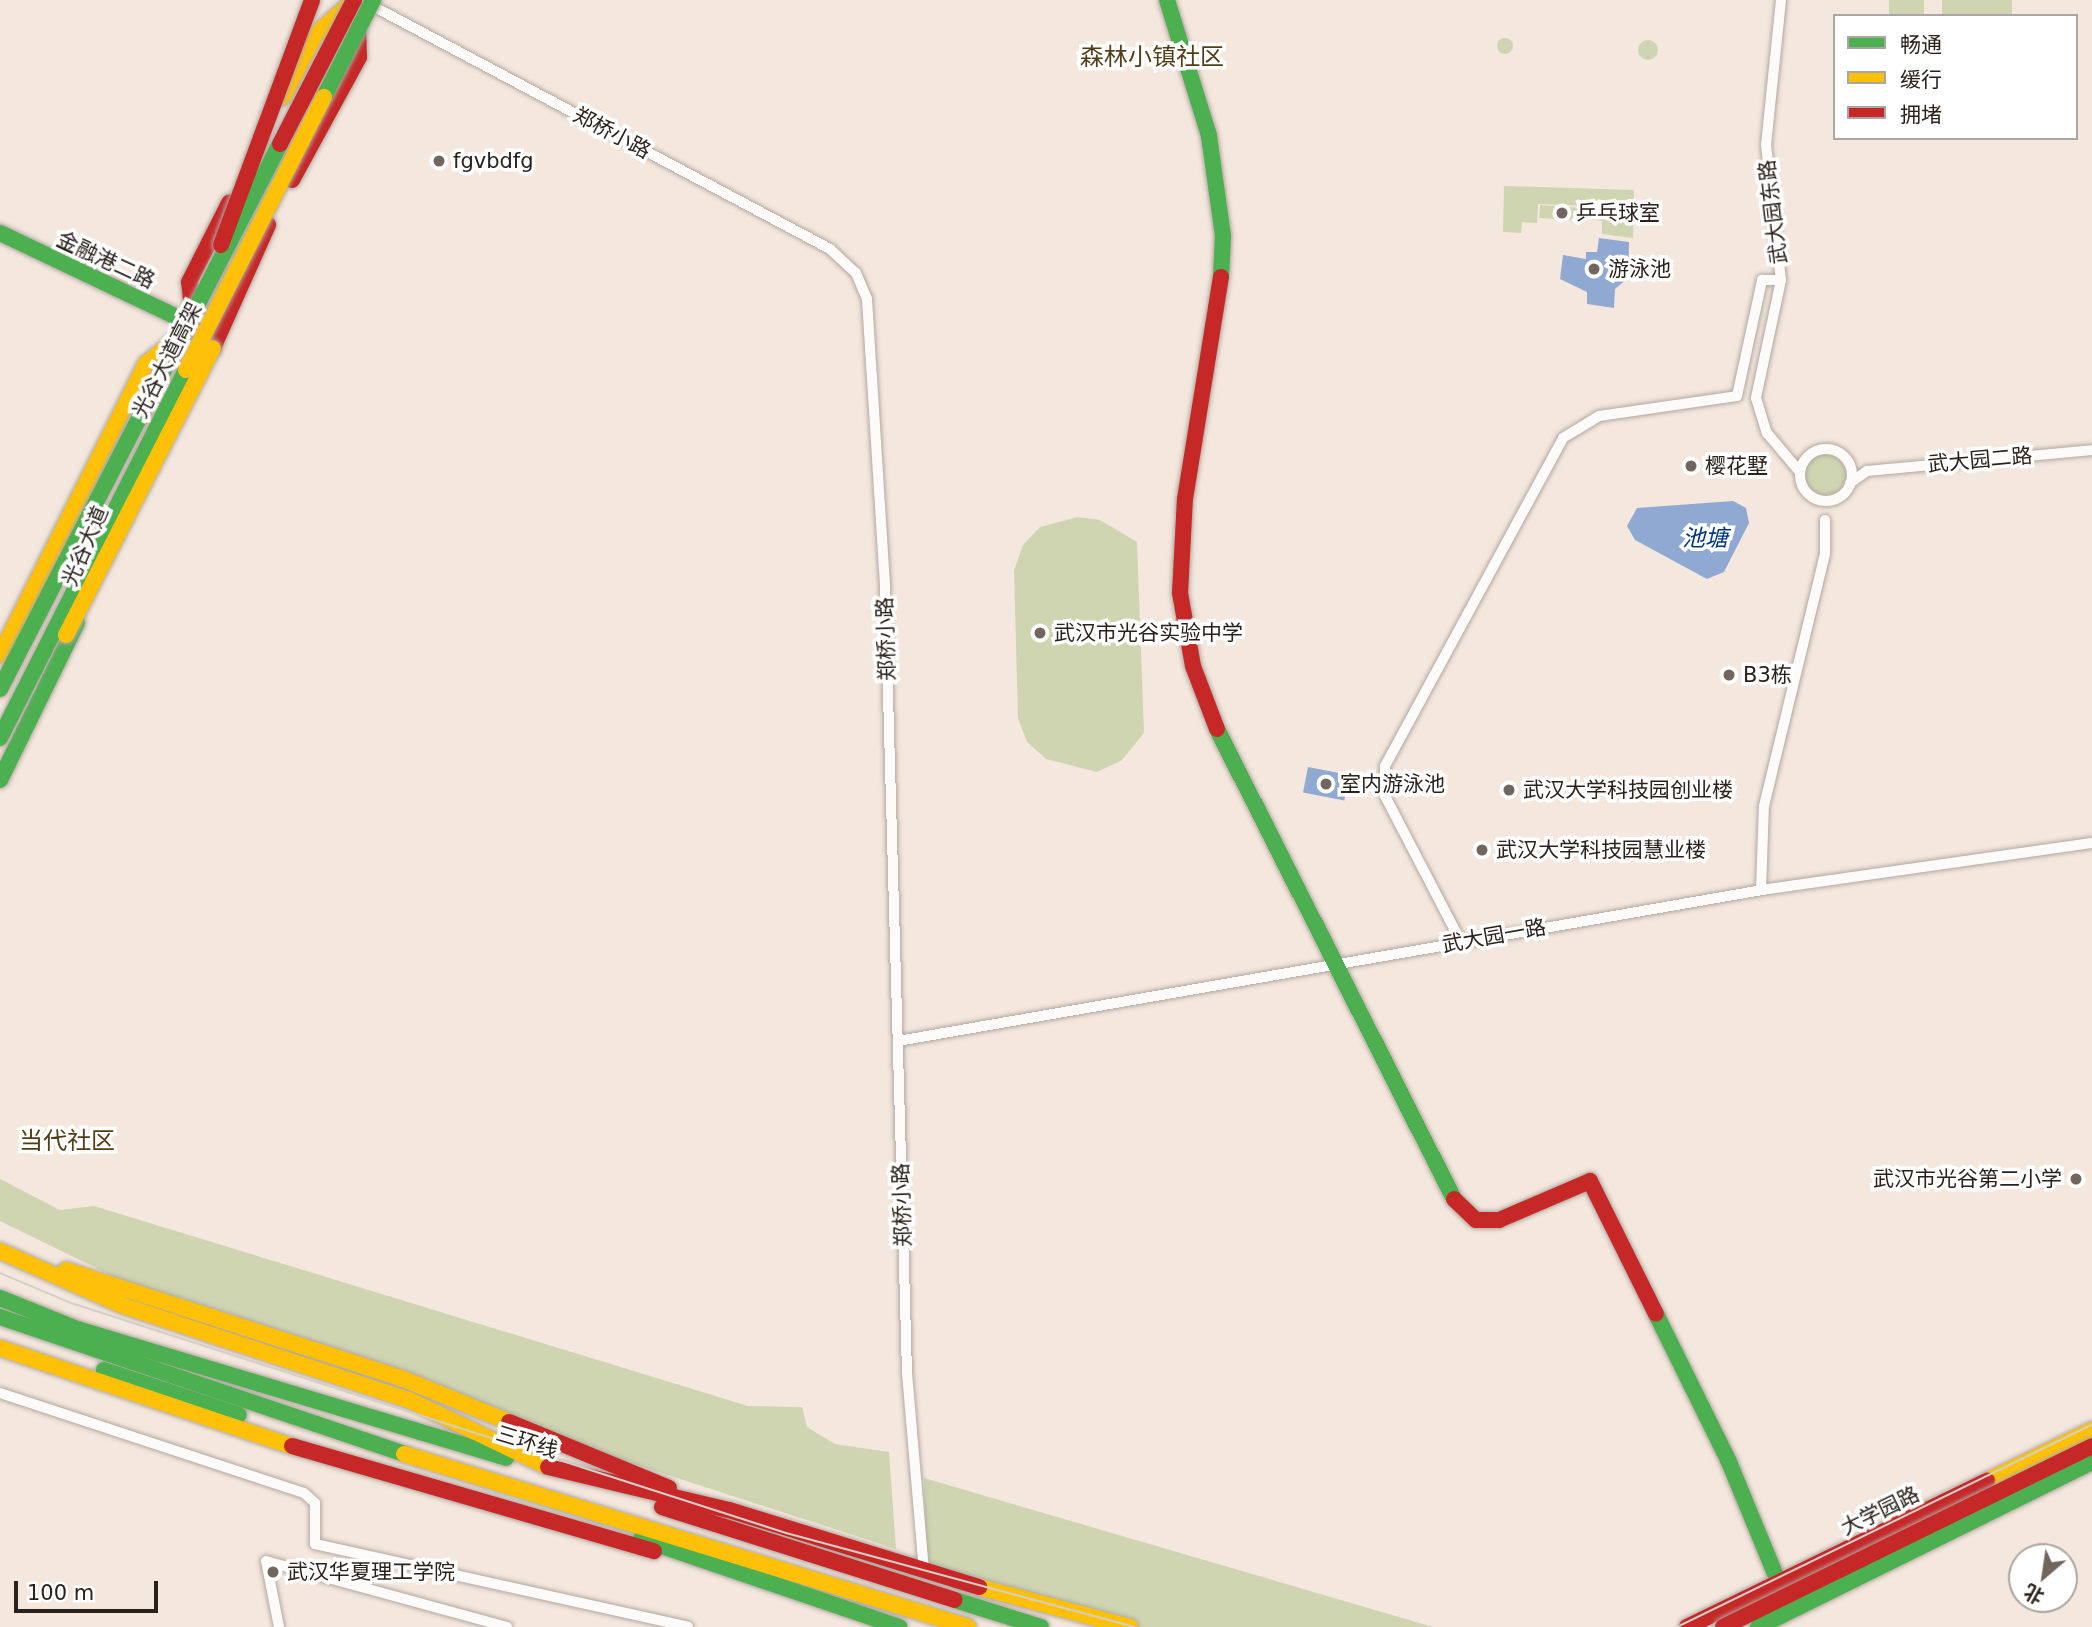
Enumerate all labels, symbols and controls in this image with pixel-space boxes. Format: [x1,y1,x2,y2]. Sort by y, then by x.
legend [1833,14,2078,140]
text: 畅通 [1900,33,1942,57]
district label: 森林小镇社区 [1080,44,1224,72]
text: 缓行 [1900,68,1942,92]
street label: 郑桥小路 [569,102,655,164]
text: 拥堵 [1900,103,1942,127]
place label: fgvbdfg [453,148,534,174]
marker: fgvbdfg [431,153,447,169]
street label: 武大园东路 [1754,158,1792,266]
place label: 乒乓球室 [1576,200,1660,226]
marker: 乒乓球室 [1554,205,1570,221]
street label: 金融港二路 [53,226,159,294]
place label: 游泳池 [1608,256,1671,282]
marker: 游泳池 [1586,261,1602,277]
street label: 光谷大道高架 [127,298,207,422]
street label: 武大园二路 [1927,443,2033,477]
place label: 樱花墅 [1705,453,1768,479]
marker: 樱花墅 [1683,458,1699,474]
street label: 光谷大道 [57,502,113,590]
water label: 池塘 [1682,524,1728,552]
street label: 郑桥小路 [872,597,900,681]
place label: 武汉市光谷实验中学 [1054,620,1243,646]
marker: 武汉市光谷实验中学 [1032,625,1048,641]
place label: B3栋 [1743,662,1792,688]
marker: B3栋 [1721,667,1737,683]
place label: 室内游泳池 [1340,771,1445,797]
marker: 室内游泳池 [1318,776,1334,792]
place label: 武汉大学科技园创业楼 [1523,777,1733,803]
marker: 武汉大学科技园创业楼 [1501,782,1517,798]
place label: 武汉大学科技园慧业楼 [1496,837,1706,863]
marker: 武汉大学科技园慧业楼 [1474,842,1490,858]
street label: 武大园一路 [1440,914,1548,958]
district label: 当代社区 [19,1128,115,1156]
street label: 郑桥小路 [888,1163,916,1247]
place label: 武汉市光谷第二小学 [1873,1166,2062,1192]
marker: 武汉市光谷第二小学 [2068,1171,2084,1187]
street label: 三环线 [493,1421,561,1463]
street label: 大学园路 [1837,1481,1923,1541]
north arrow [2008,1543,2078,1613]
place label: 武汉华夏理工学院 [287,1559,455,1585]
marker: 武汉华夏理工学院 [265,1564,281,1580]
scale bar [18,1568,161,1612]
text: 北 [2020,1580,2047,1609]
text: 100 m [27,1581,94,1605]

